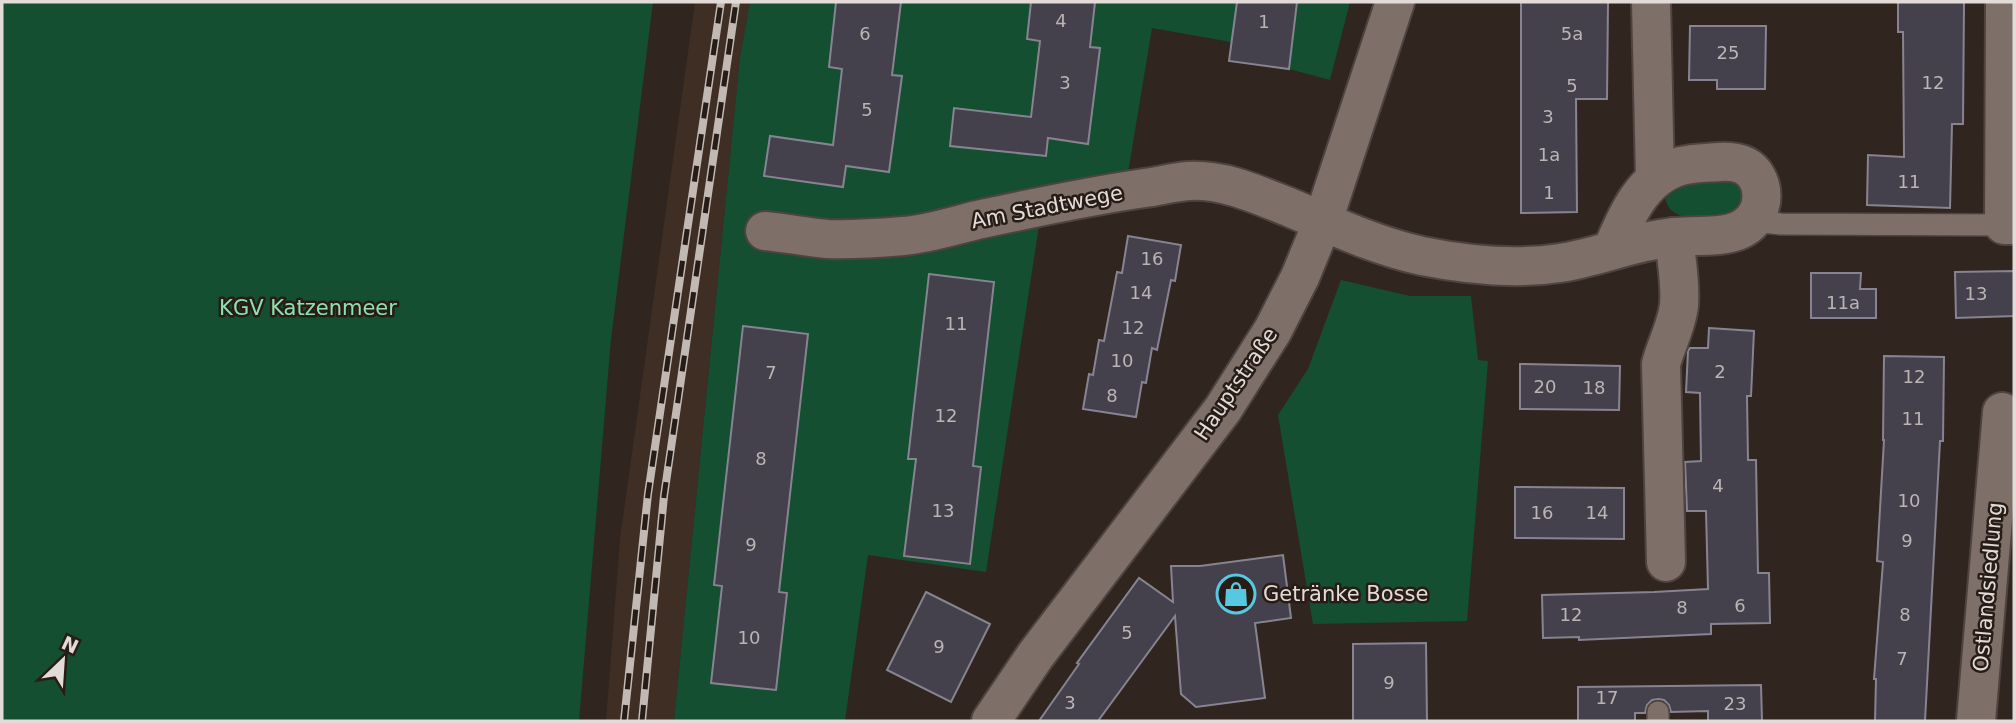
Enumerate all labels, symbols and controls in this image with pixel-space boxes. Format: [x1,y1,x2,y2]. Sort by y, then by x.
house number: 4 [1055,10,1067,31]
house number: 1 [1258,11,1270,32]
house number: 6 [859,23,871,44]
house number: 5a [1561,23,1583,44]
house number: 25 [1717,42,1739,63]
house number: 3 [1059,72,1071,93]
house number: 12 [1922,72,1944,93]
house number: 5 [1566,75,1578,96]
house number: 5 [861,99,873,120]
house number: 3 [1542,106,1554,127]
house number: 1a [1538,144,1560,165]
house number: 11 [1898,171,1920,192]
street label: Am Stadtwege [969,181,1125,233]
house number: 1 [1543,182,1555,203]
house number: 16 [1141,248,1163,269]
house number: 14 [1130,282,1152,303]
house number: 13 [1965,283,1987,304]
house number: 11a [1826,292,1860,313]
park label: KGV Katzenmeer [219,296,397,320]
house number: 11 [945,313,967,334]
house number: 12 [1122,317,1144,338]
street label: Hauptstraße [1190,323,1282,445]
house number: 10 [1111,350,1133,371]
house number: 2 [1714,361,1726,382]
house number: 7 [765,362,777,383]
house number: 12 [1903,366,1925,387]
house number: 20 [1534,376,1556,397]
house number: 18 [1583,377,1605,398]
house number: 8 [1106,385,1118,406]
house number: 12 [935,405,957,426]
house number: 11 [1902,408,1924,429]
house number: 8 [755,448,767,469]
house number: 4 [1712,475,1724,496]
house number: 10 [1898,490,1920,511]
house number: 13 [932,500,954,521]
street label: Ostlandsiedlung [1969,501,2007,673]
house number: 16 [1531,502,1553,523]
house number: 14 [1586,502,1608,523]
house number: 9 [1901,530,1913,551]
house number: 9 [745,534,757,555]
shop icon: Getränke Bosse [1215,573,1257,615]
place label: Getränke Bosse [1263,582,1428,606]
house number: 6 [1734,595,1746,616]
house number: 8 [1676,597,1688,618]
house number: 12 [1560,604,1582,625]
house number: 8 [1899,604,1911,625]
house number: 5 [1121,622,1133,643]
north arrow [28,625,98,695]
house number: 10 [738,627,760,648]
text: N [58,631,82,658]
house number: 9 [933,636,945,657]
house number: 7 [1896,648,1908,669]
house number: 9 [1383,672,1395,693]
house number: 17 [1596,687,1618,708]
house number: 3 [1064,692,1076,713]
house number: 23 [1724,693,1746,714]

